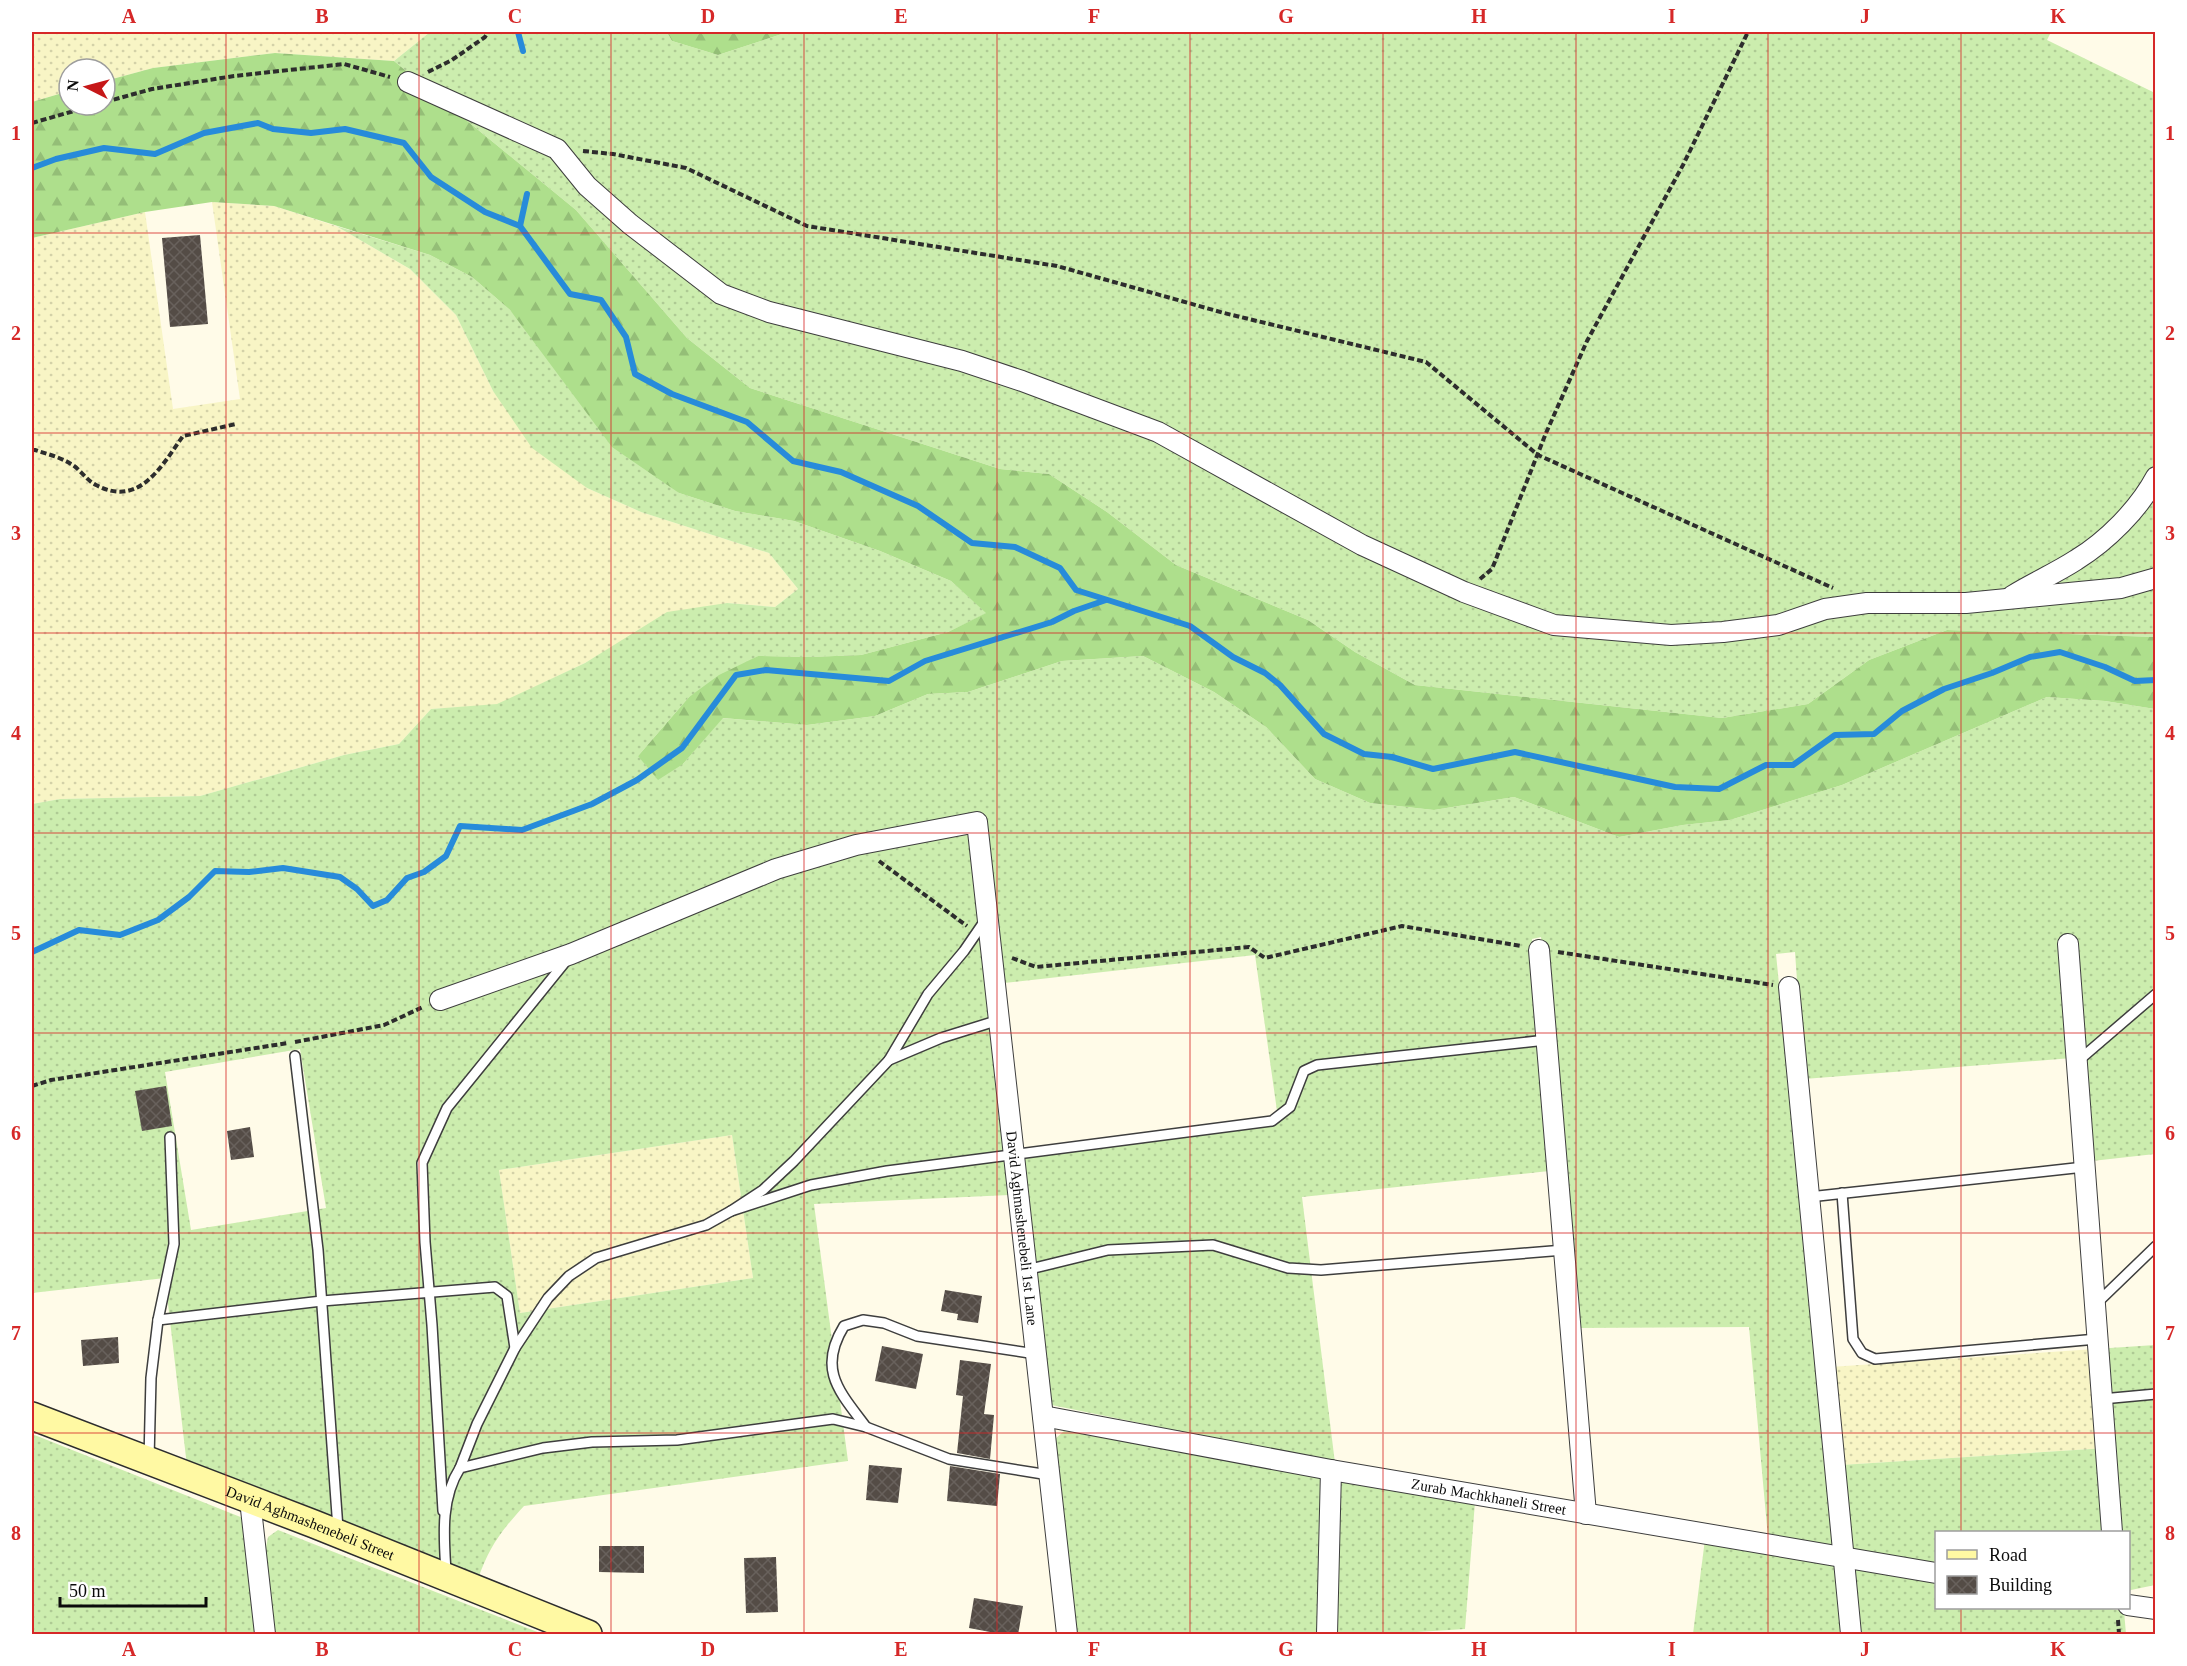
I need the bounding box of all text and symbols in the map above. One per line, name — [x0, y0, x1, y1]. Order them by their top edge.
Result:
text: A — [122, 5, 137, 27]
text: B — [315, 5, 329, 27]
text: C — [508, 5, 522, 27]
text: D — [701, 5, 715, 27]
text: E — [894, 5, 908, 27]
text: F — [1088, 5, 1100, 27]
text: G — [1278, 5, 1294, 27]
text: H — [1471, 5, 1487, 27]
text: I — [1668, 5, 1676, 27]
text: J — [1860, 5, 1870, 27]
text: K — [2050, 5, 2066, 27]
north arrow — [57, 57, 117, 117]
text: N — [64, 78, 82, 92]
text: 1 — [11, 122, 21, 144]
text: 1 — [2165, 122, 2175, 144]
text: 2 — [11, 322, 21, 344]
text: 2 — [2165, 322, 2175, 344]
text: 3 — [11, 522, 21, 544]
text: 3 — [2165, 522, 2175, 544]
text: 4 — [11, 722, 21, 744]
text: 4 — [2165, 722, 2175, 744]
text: 5 — [11, 922, 21, 944]
text: 5 — [2165, 922, 2175, 944]
text: 6 — [11, 1122, 21, 1144]
text: 6 — [2165, 1122, 2175, 1144]
street label: David Aghmashenebeli 1st Lane — [1003, 1130, 1041, 1326]
text: 7 — [11, 1322, 21, 1344]
text: 7 — [2165, 1322, 2175, 1344]
street label: Zurab Machkhaneli Street — [1410, 1476, 1568, 1518]
street label: David Aghmashenebeli Street — [224, 1483, 397, 1564]
text: 8 — [11, 1522, 21, 1544]
text: 8 — [2165, 1522, 2175, 1544]
legend — [1935, 1531, 2130, 1609]
text: Road — [1989, 1545, 2027, 1565]
scale bar — [60, 1570, 206, 1608]
text: Building — [1989, 1575, 2052, 1595]
text: 50 m — [69, 1581, 106, 1601]
text: A — [122, 1638, 137, 1660]
text: B — [315, 1638, 329, 1660]
text: C — [508, 1638, 522, 1660]
text: D — [701, 1638, 715, 1660]
text: E — [894, 1638, 908, 1660]
text: F — [1088, 1638, 1100, 1660]
text: G — [1278, 1638, 1294, 1660]
text: H — [1471, 1638, 1487, 1660]
text: I — [1668, 1638, 1676, 1660]
text: J — [1860, 1638, 1870, 1660]
text: K — [2050, 1638, 2066, 1660]

